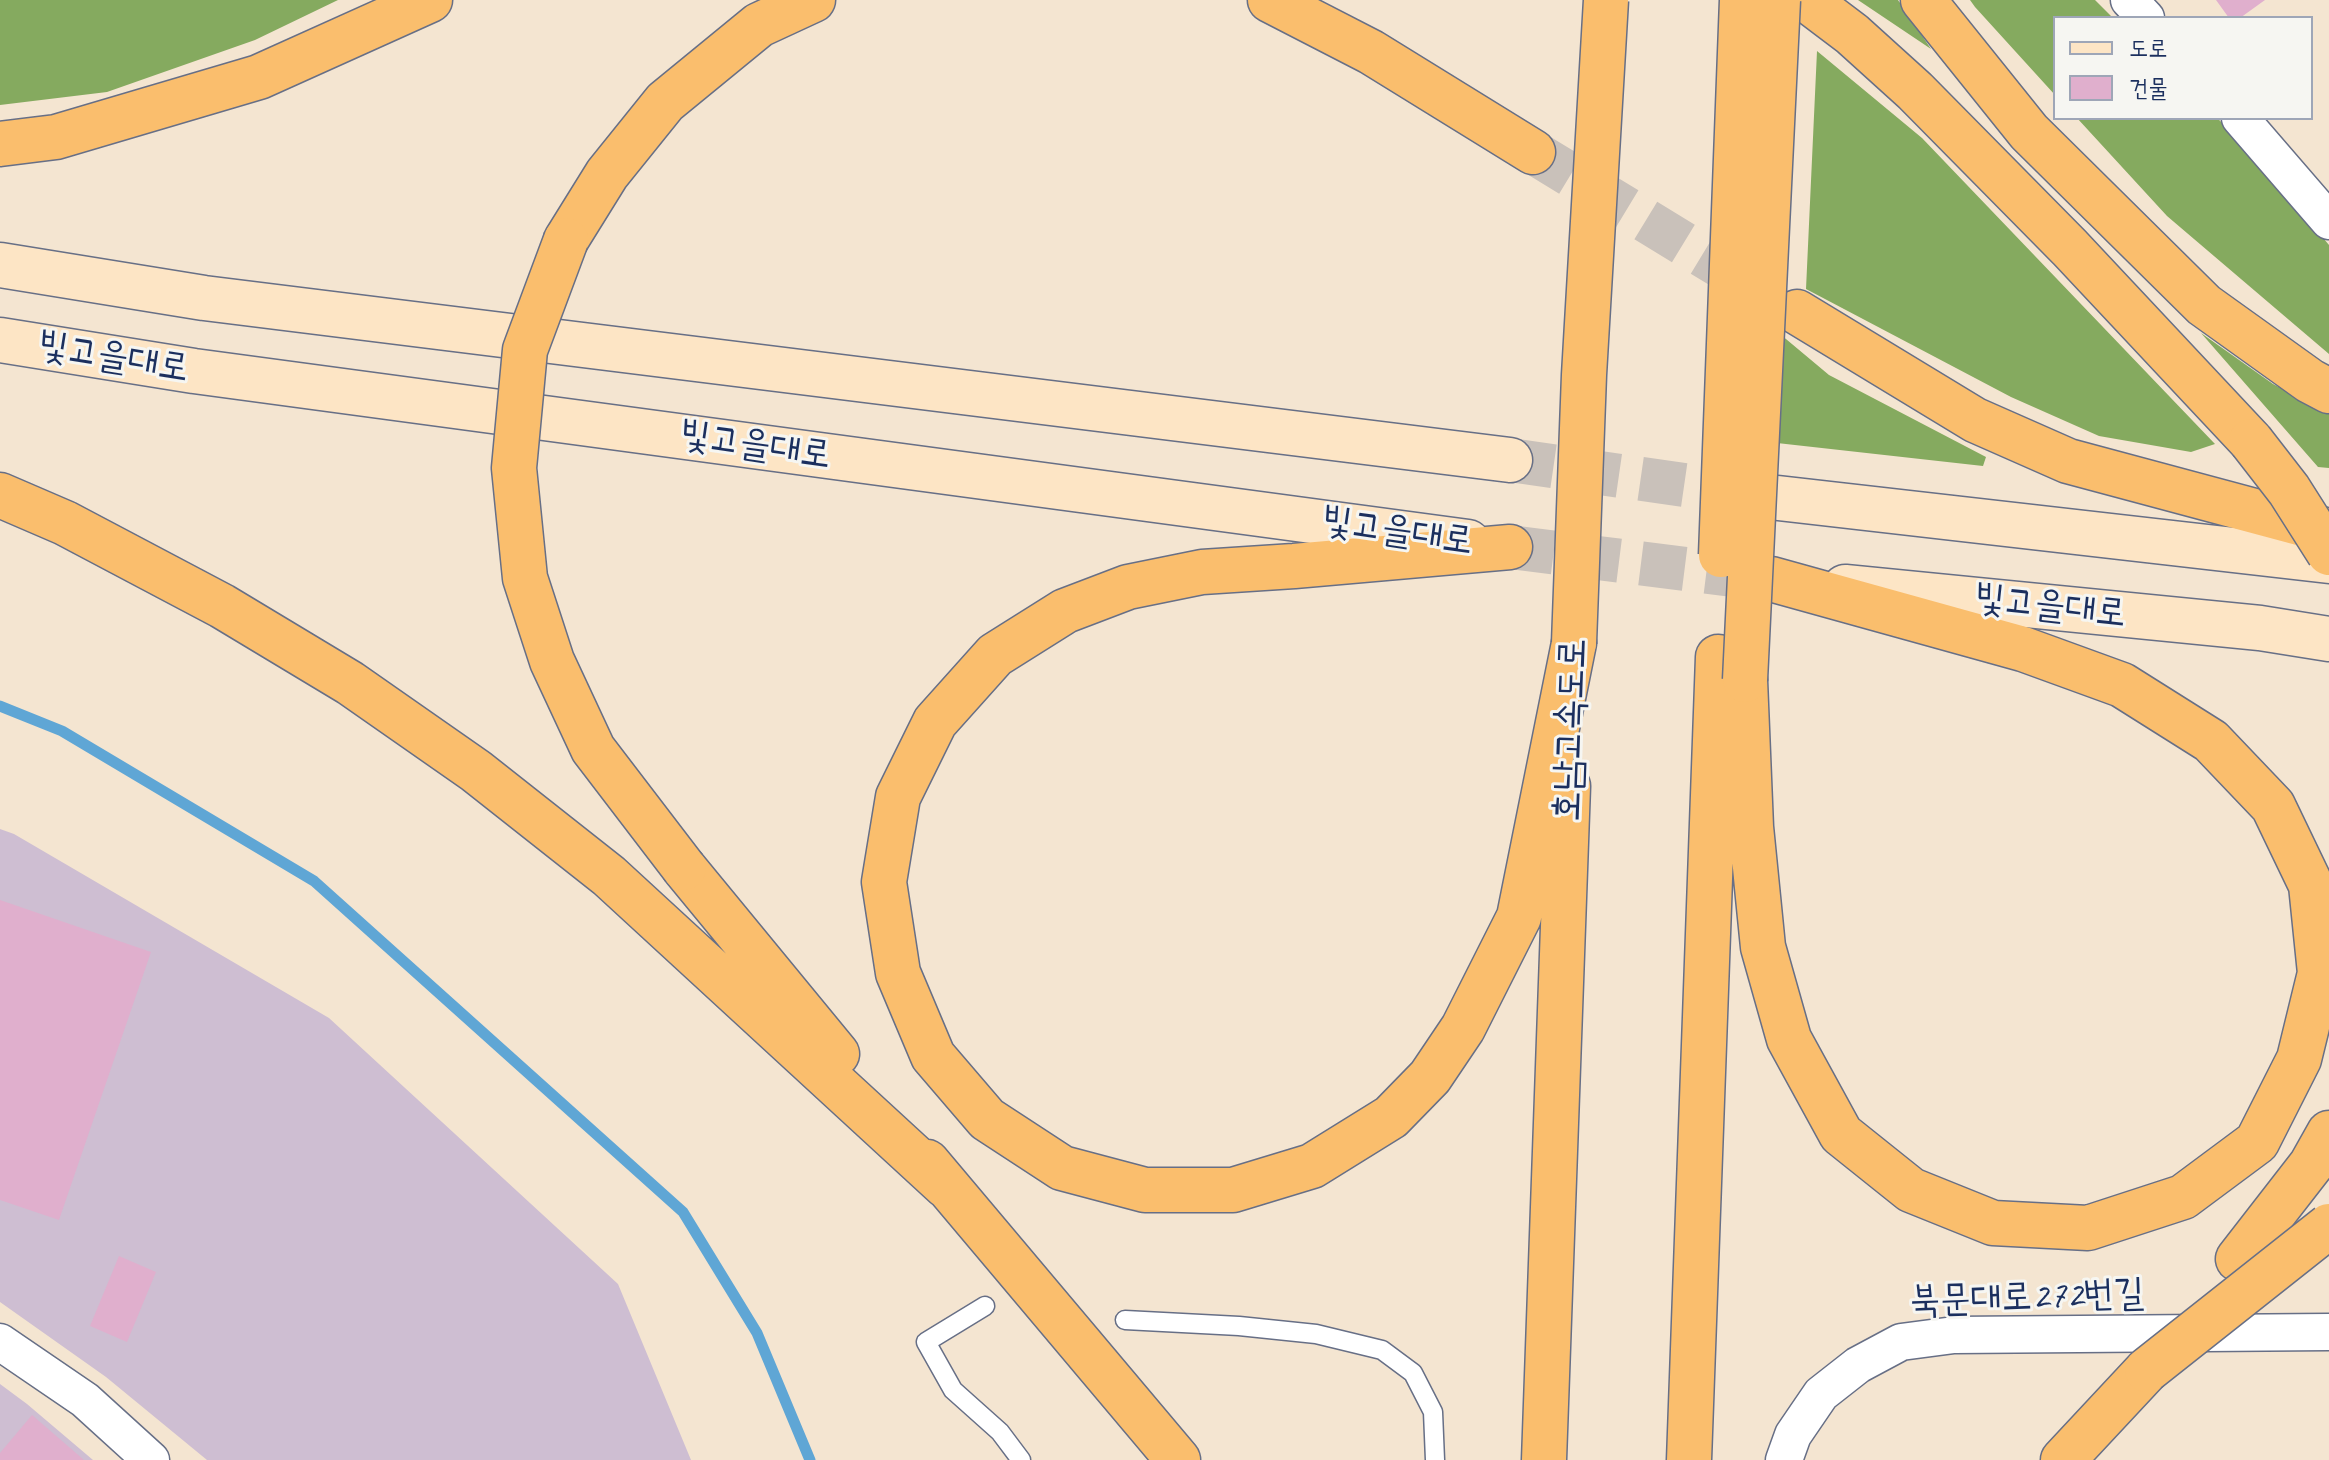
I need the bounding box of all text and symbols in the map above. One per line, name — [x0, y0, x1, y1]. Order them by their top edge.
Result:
legend — [2053, 16, 2313, 120]
text: 도로 — [2129, 33, 2168, 63]
text: 건물 — [2129, 73, 2168, 103]
street label: 빛고을대로 — [34, 324, 192, 392]
street label: 빛고을대로 — [676, 413, 834, 479]
street label: 빛고을대로 — [1318, 499, 1476, 565]
street label: 빛고을대로 — [1972, 576, 2128, 638]
street label: 호남고속도로 — [1545, 638, 1597, 822]
street label: 북문대로272번길 — [1909, 1271, 2145, 1325]

